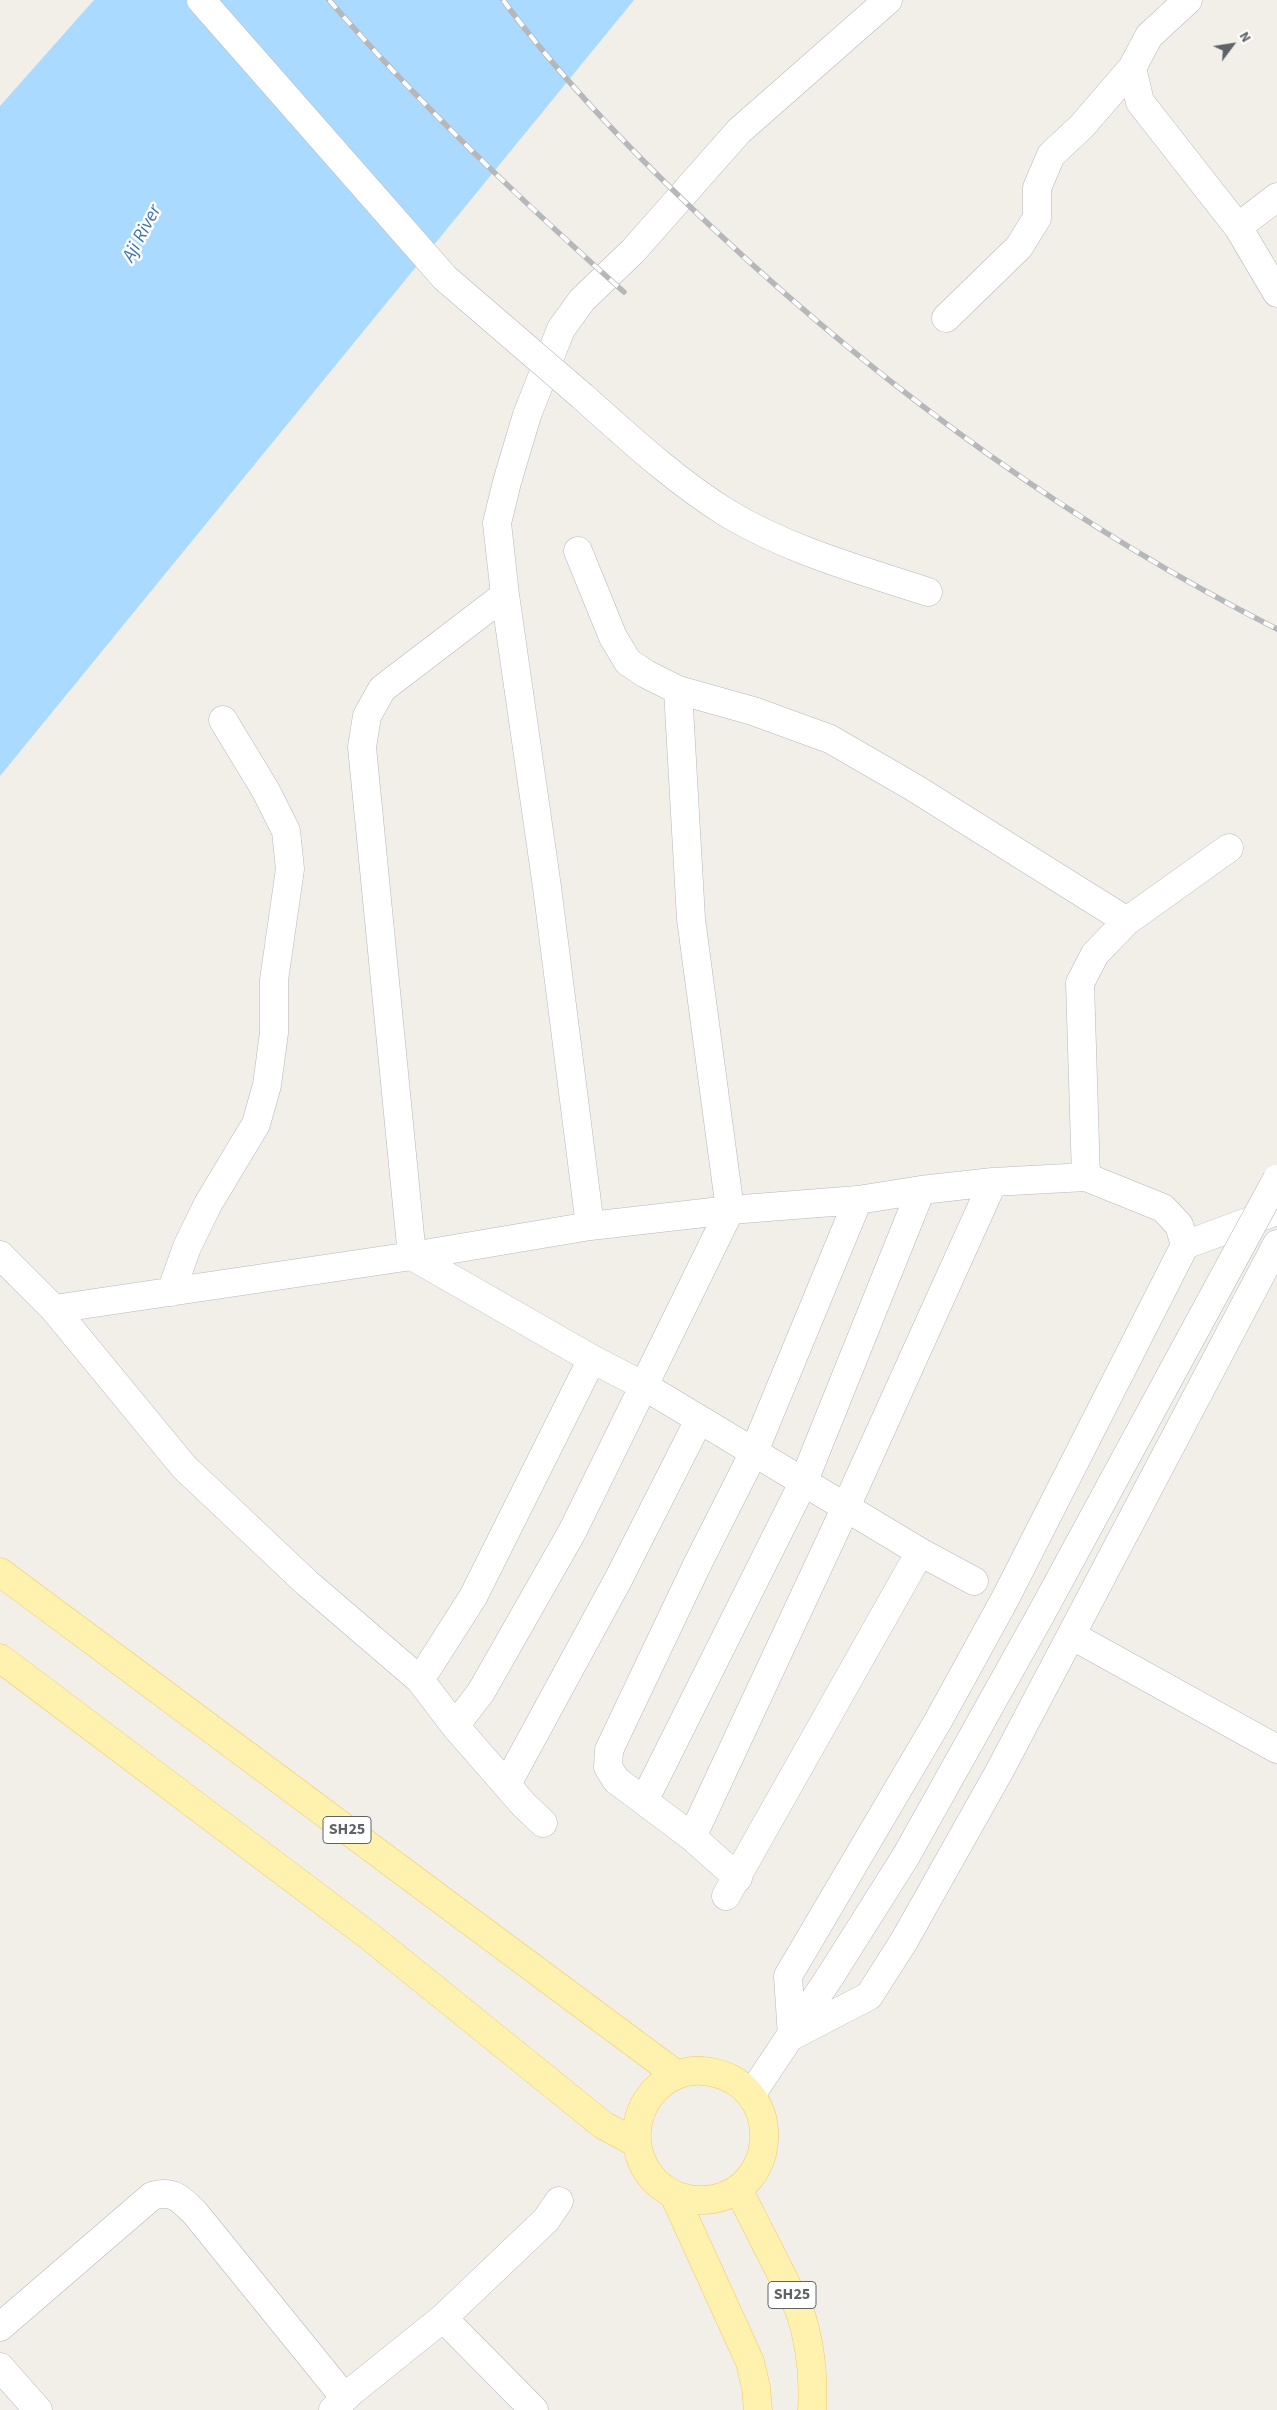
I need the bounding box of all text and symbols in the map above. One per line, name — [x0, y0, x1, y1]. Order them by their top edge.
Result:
north arrow — [1207, 20, 1257, 70]
text: N — [1234, 28, 1256, 46]
water label: Aji River — [119, 202, 167, 266]
road number: SH25 — [323, 1816, 371, 1844]
road number: SH25 — [768, 2282, 816, 2308]

